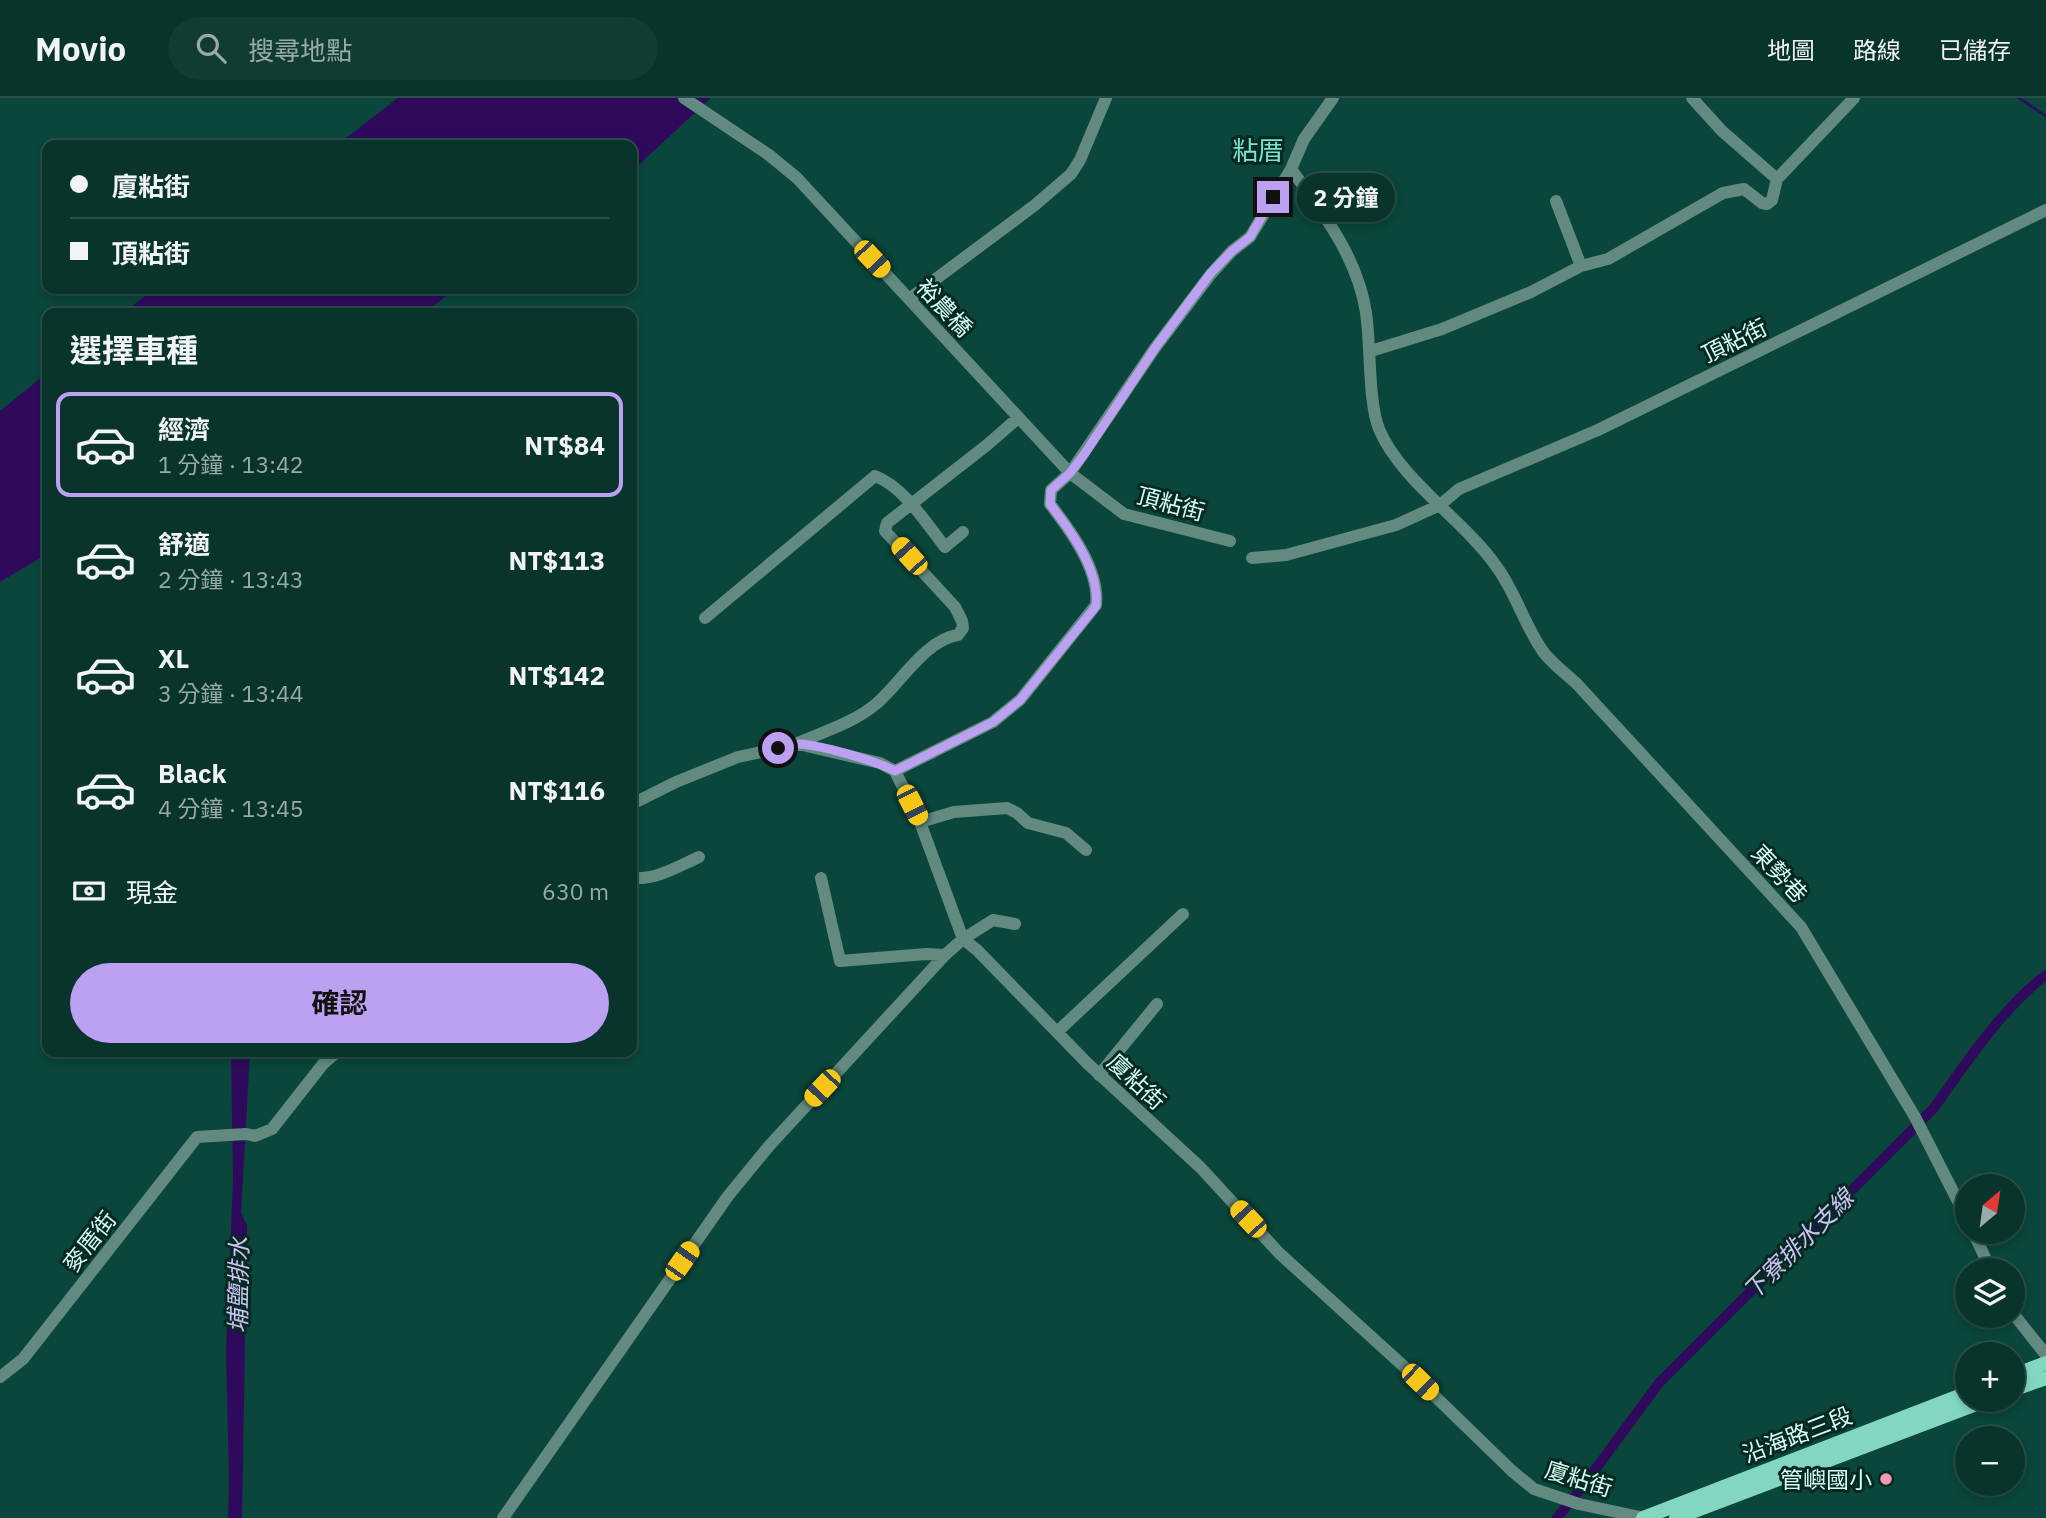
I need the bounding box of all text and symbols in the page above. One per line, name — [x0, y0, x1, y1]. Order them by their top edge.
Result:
search box — [168, 17, 658, 80]
text: Movio — [35, 27, 126, 70]
icon: search — [192, 29, 230, 67]
text: 搜尋地點 — [248, 33, 352, 67]
text: 地圖 — [1767, 34, 1815, 66]
text: 路線 — [1853, 34, 1901, 66]
text: 已儲存 — [1939, 34, 2011, 66]
district label: 粘厝 — [1232, 133, 1284, 167]
text: 廈粘街 — [112, 169, 190, 203]
callout: 2 分鐘 — [1298, 172, 1396, 222]
route end — [1257, 181, 1289, 213]
text: 2 分鐘 — [1313, 182, 1379, 212]
text: 頂粘街 — [112, 236, 190, 270]
car — [850, 236, 895, 282]
street label: 裕農橋 — [911, 272, 979, 342]
street label: 頂粘街 — [1696, 311, 1772, 369]
text: 選擇車種 — [70, 329, 198, 371]
text: 經濟 — [158, 412, 210, 446]
icon: car — [74, 413, 137, 476]
text: NT$84 — [524, 428, 605, 462]
text: 1 分鐘 · 13:42 — [158, 449, 304, 479]
street label: 頂粘街 — [1134, 480, 1208, 526]
text: 舒適 — [158, 527, 210, 561]
icon: car — [74, 528, 137, 591]
car — [888, 533, 931, 579]
text: NT$113 — [509, 543, 605, 577]
text: 2 分鐘 · 13:43 — [158, 564, 304, 594]
text: XL — [158, 641, 189, 675]
icon: car — [74, 643, 137, 706]
text: NT$142 — [509, 658, 605, 692]
text: 3 分鐘 · 13:44 — [158, 678, 304, 708]
route start — [762, 732, 794, 764]
text: Black — [158, 756, 226, 790]
icon: car — [74, 758, 137, 821]
text: NT$116 — [509, 773, 605, 807]
car — [894, 782, 931, 828]
text: 4 分鐘 · 13:45 — [158, 793, 304, 823]
street label: 東勢巷 — [1746, 838, 1814, 908]
icon: cash — [70, 872, 108, 910]
text: 現金 — [126, 875, 178, 909]
text: 630 m — [542, 876, 609, 906]
button: 確認 — [70, 963, 609, 1043]
street label: 廈粘街 — [1102, 1047, 1172, 1115]
car — [800, 1065, 845, 1111]
north arrow — [1955, 1174, 2025, 1244]
map controls — [1955, 1174, 2025, 1496]
water label: 下寮排水支線 — [1736, 1180, 1862, 1306]
car — [1226, 1196, 1271, 1242]
street label: 麥厝街 — [56, 1205, 122, 1277]
water label: 埔鹽排水 — [221, 1236, 255, 1333]
car — [662, 1238, 703, 1284]
button: layers — [1955, 1258, 2025, 1328]
button: + — [1955, 1342, 2025, 1412]
car — [1398, 1360, 1443, 1404]
street label: 沿海路三段 — [1738, 1399, 1856, 1469]
button: − — [1955, 1426, 2025, 1496]
street label: 廈粘街 — [1542, 1454, 1616, 1502]
place label: 管嶼國小 — [1780, 1464, 1872, 1494]
marker: 管嶼國小 — [1878, 1471, 1894, 1487]

